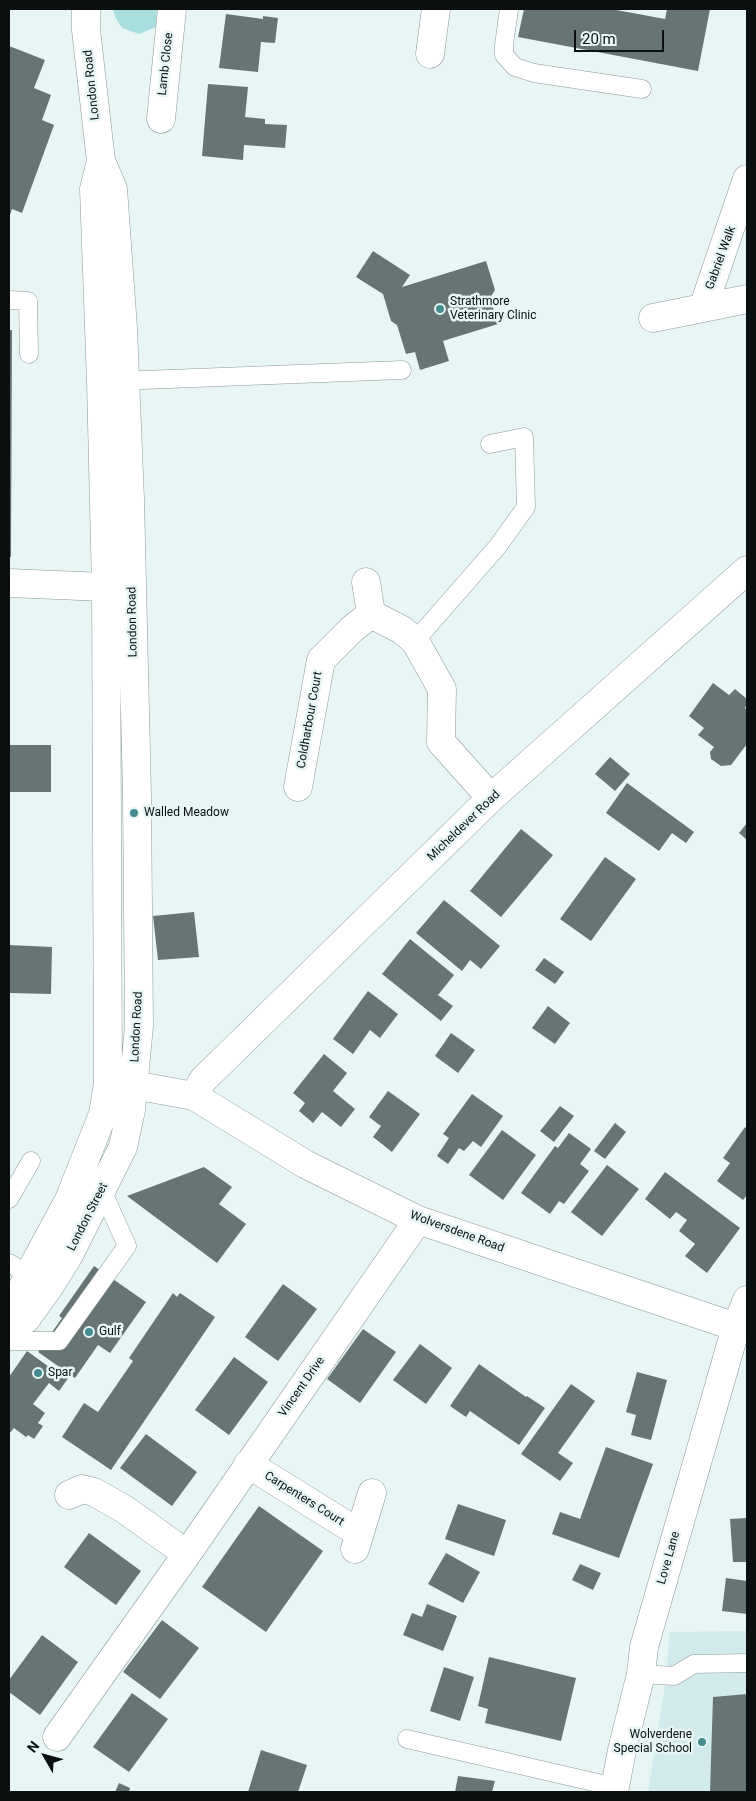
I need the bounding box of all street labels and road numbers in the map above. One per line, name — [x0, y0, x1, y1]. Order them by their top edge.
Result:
street label: Lamb Close — [156, 32, 176, 96]
street label: London Road — [81, 49, 103, 121]
street label: Gabriel Walk — [703, 224, 739, 292]
street label: London Road — [125, 587, 141, 657]
street label: Coldharbour Court — [294, 670, 326, 770]
street label: Micheldever Road — [425, 788, 503, 864]
street label: London Road — [128, 991, 146, 1063]
street label: London Street — [65, 1180, 111, 1254]
street label: Wolversdene Road — [408, 1208, 506, 1256]
street label: Vincent Drive — [276, 1354, 328, 1420]
street label: Carpenters Court — [262, 1469, 346, 1529]
street label: Love Lane — [655, 1530, 683, 1586]

